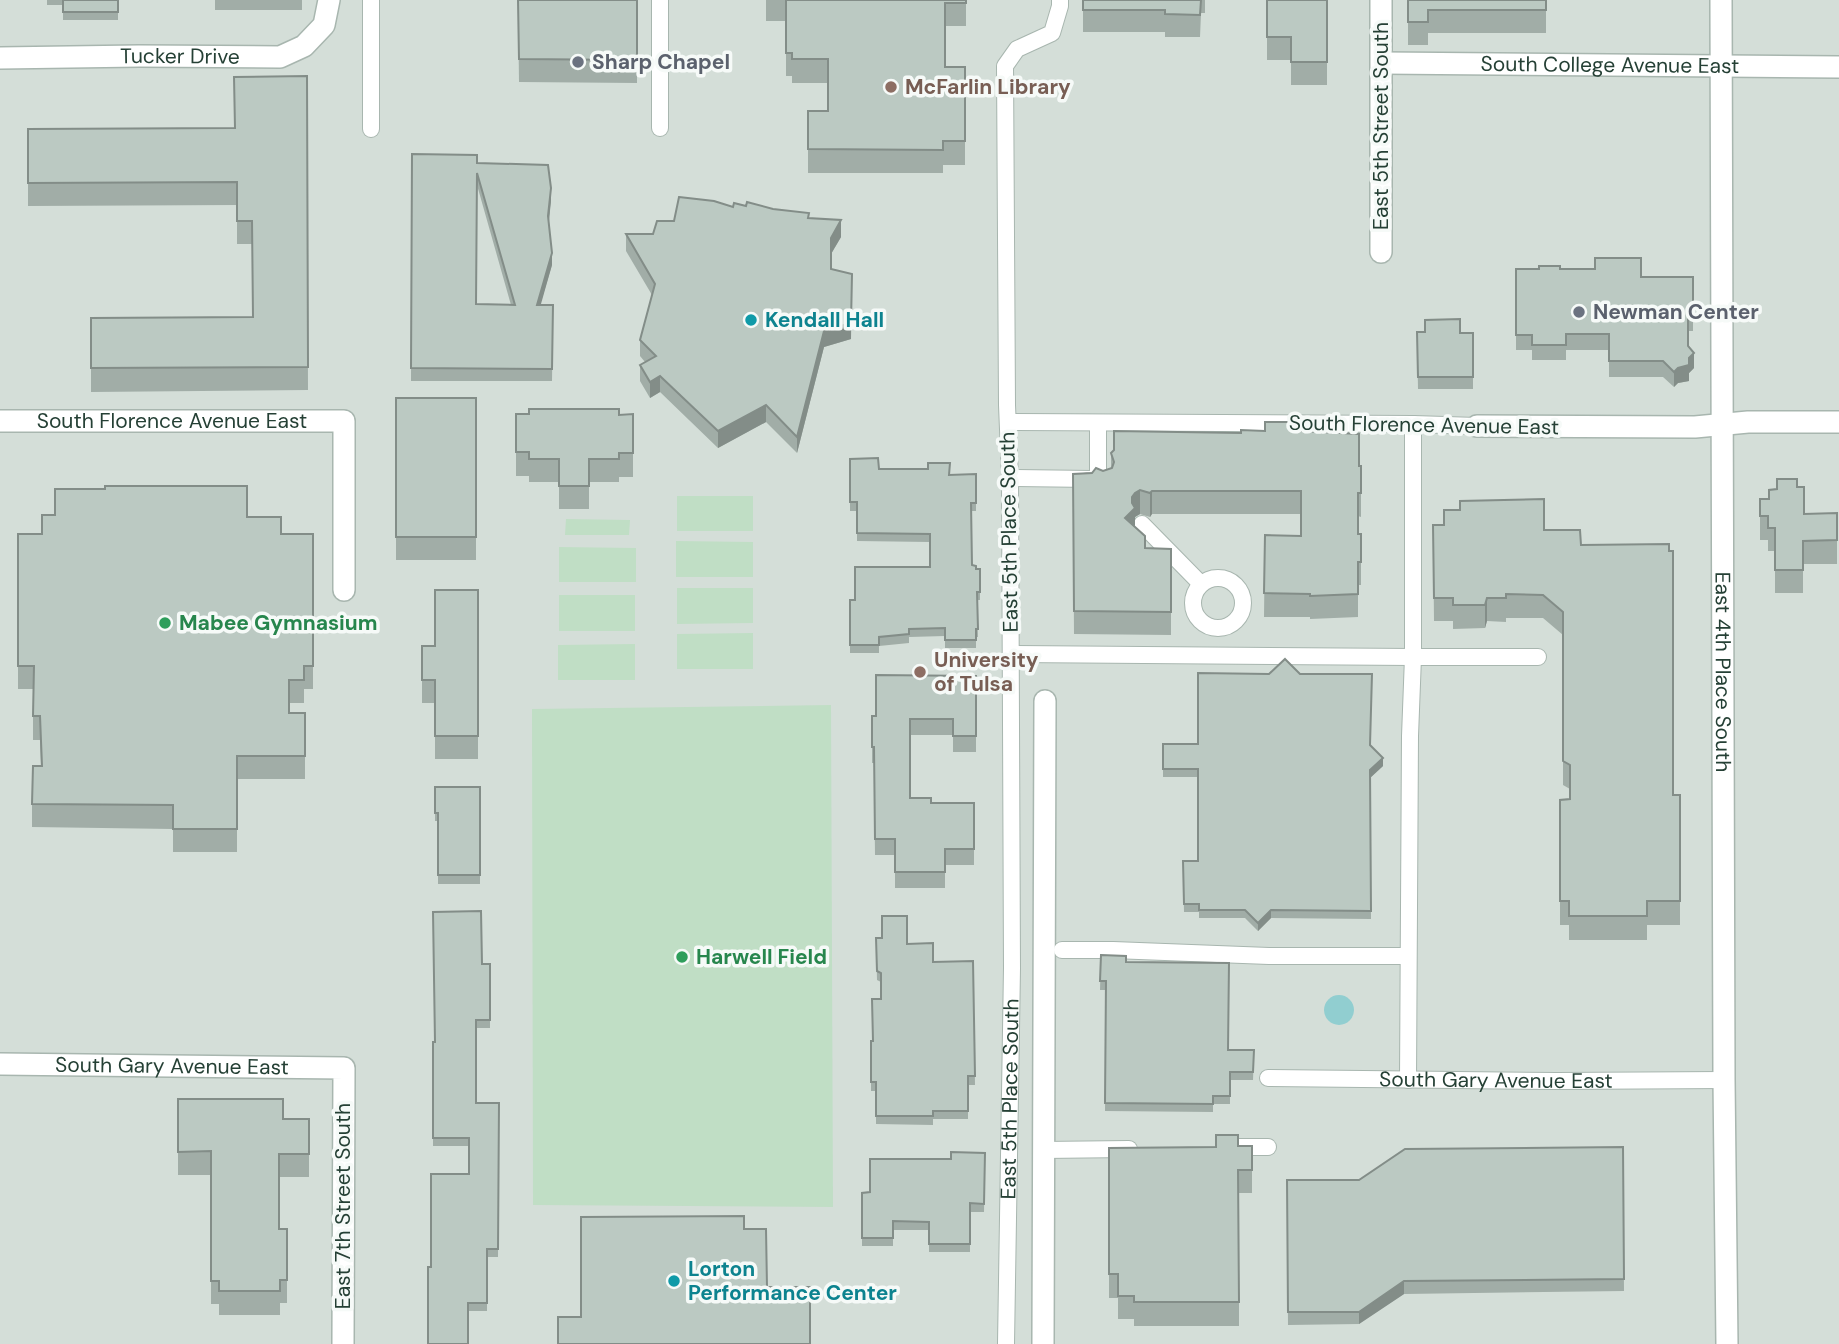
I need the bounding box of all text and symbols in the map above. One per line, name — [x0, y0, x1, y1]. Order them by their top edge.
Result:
street label: East 5th Street South — [1367, 22, 1395, 230]
street label: Tucker Drive — [120, 42, 240, 71]
place label: Sharp Chapel — [592, 48, 730, 76]
street label: South College Avenue East — [1480, 50, 1740, 80]
marker: Sharp Chapel — [570, 54, 586, 70]
place label: McFarlin Library — [905, 73, 1071, 101]
marker: McFarlin Library — [883, 79, 899, 95]
place label: Newman Center — [1593, 298, 1759, 326]
marker: Newman Center — [1571, 304, 1587, 320]
place label: Kendall Hall — [765, 306, 884, 334]
marker: Kendall Hall — [743, 312, 759, 328]
street label: South Florence Avenue East — [37, 407, 307, 435]
street label: South Florence Avenue East — [1289, 409, 1559, 441]
street label: East 5th Place South — [993, 431, 1025, 633]
street label: East 4th Place South — [1709, 572, 1737, 772]
place label: Mabee Gymnasium — [179, 609, 378, 637]
marker: Mabee Gymnasium — [157, 615, 173, 631]
place label: University of Tulsa — [934, 646, 1039, 698]
marker: University of Tulsa — [912, 664, 928, 680]
place label: Harwell Field — [696, 943, 827, 971]
marker: Harwell Field — [674, 949, 690, 965]
street label: East 5th Place South — [994, 998, 1026, 1200]
street label: South Gary Avenue East — [55, 1051, 289, 1081]
street label: South Gary Avenue East — [1379, 1065, 1613, 1095]
street label: East 7th Street South — [329, 1103, 357, 1309]
place label: Lorton Performance Center — [688, 1255, 897, 1307]
marker: Lorton Performance Center — [666, 1273, 682, 1289]

